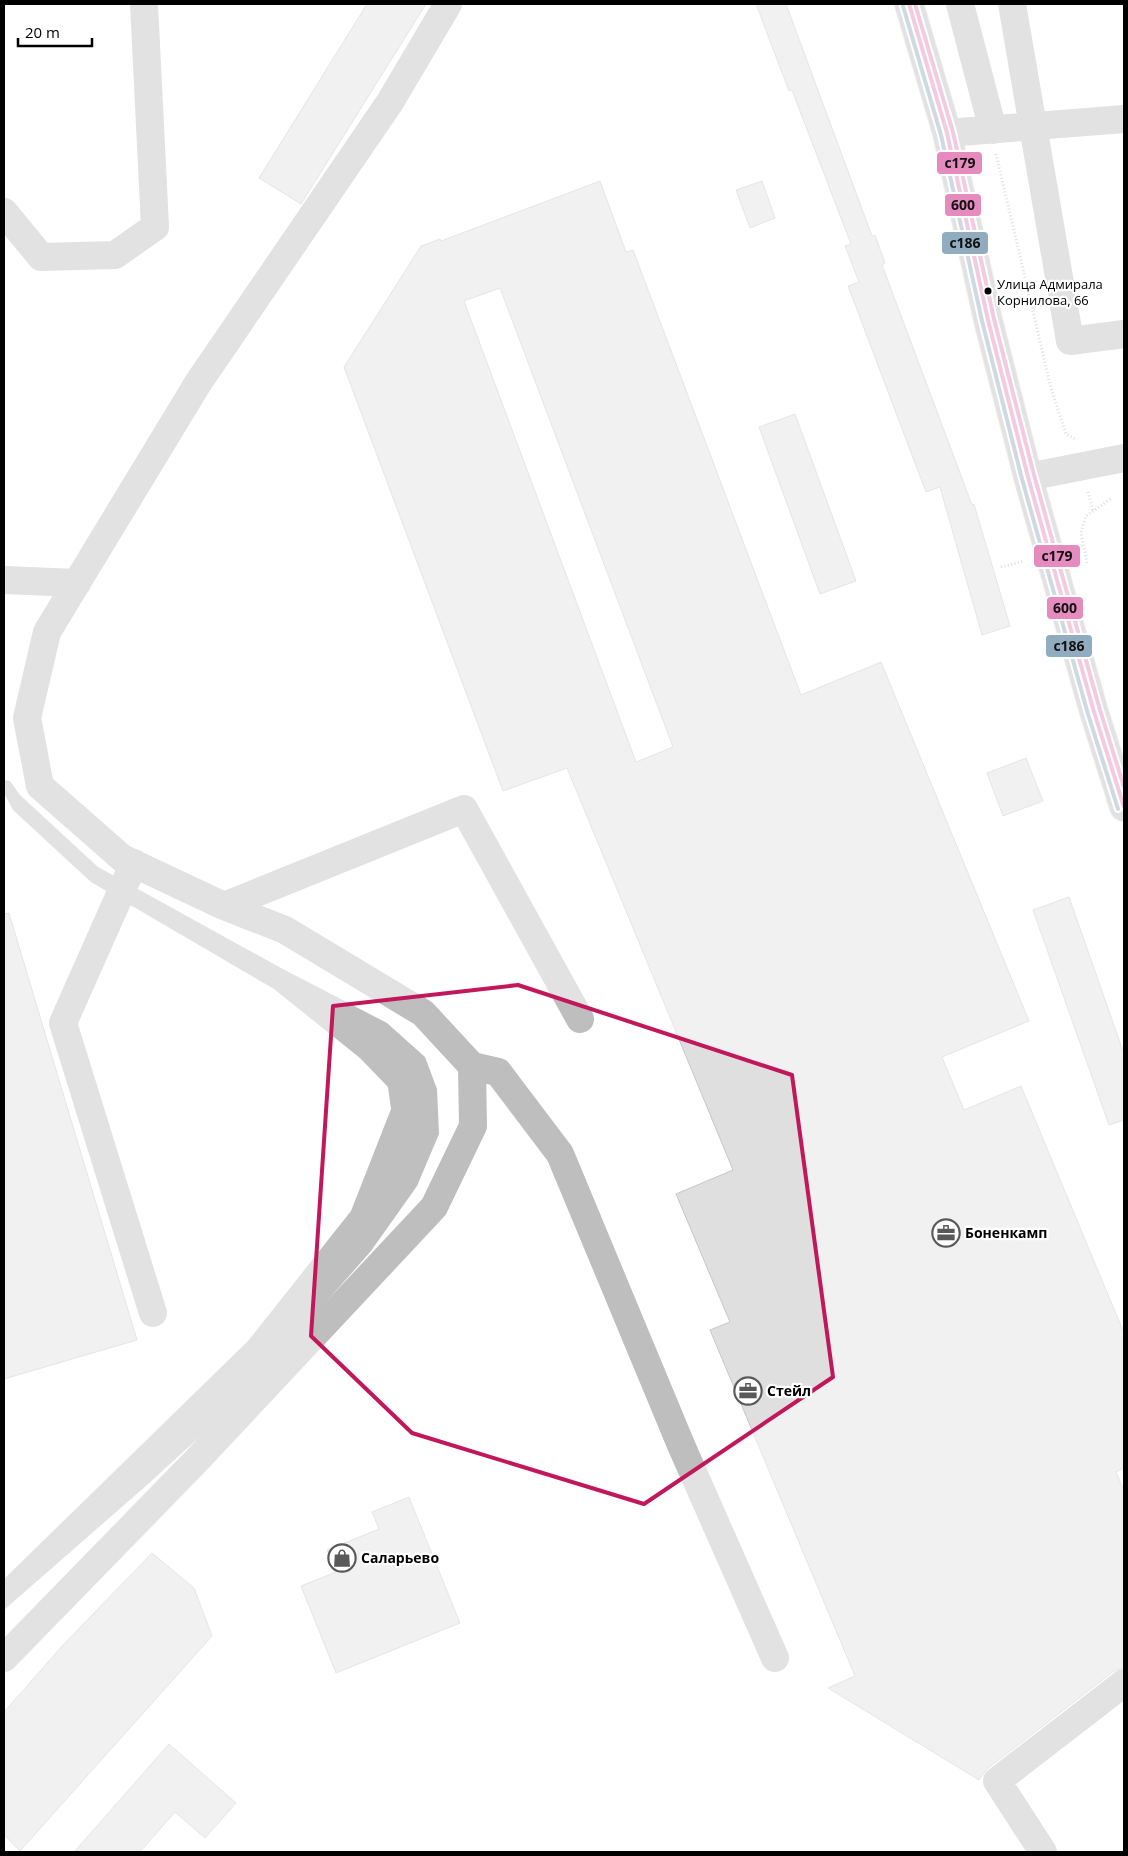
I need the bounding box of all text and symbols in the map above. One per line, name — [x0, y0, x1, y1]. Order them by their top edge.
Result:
scale bar — [18, 15, 91, 47]
text: 20 m — [25, 22, 60, 42]
line badge: с179 — [936, 151, 983, 175]
text: с179 — [944, 153, 976, 172]
line badge: 600 — [944, 193, 982, 217]
text: 600 — [951, 195, 975, 214]
line badge: с186 — [941, 231, 989, 255]
text: с186 — [949, 233, 981, 252]
place label: Улица Адмирала Корнилова, 66 — [997, 275, 1103, 309]
marker: Улица Адмирала Корнилова, 66 — [983, 286, 993, 296]
line badge: с179 — [1033, 544, 1081, 568]
text: с179 — [1041, 546, 1073, 565]
line badge: 600 — [1046, 596, 1084, 620]
text: 600 — [1053, 598, 1077, 617]
line badge: с186 — [1045, 634, 1093, 658]
text: с186 — [1053, 636, 1085, 655]
office icon: Боненкамп — [931, 1218, 961, 1248]
place label: Боненкамп — [965, 1223, 1047, 1242]
office icon: Стейл — [733, 1376, 763, 1406]
place label: Стейл — [767, 1381, 811, 1400]
shop icon: Саларьево — [327, 1543, 357, 1573]
place label: Саларьево — [361, 1548, 439, 1567]

